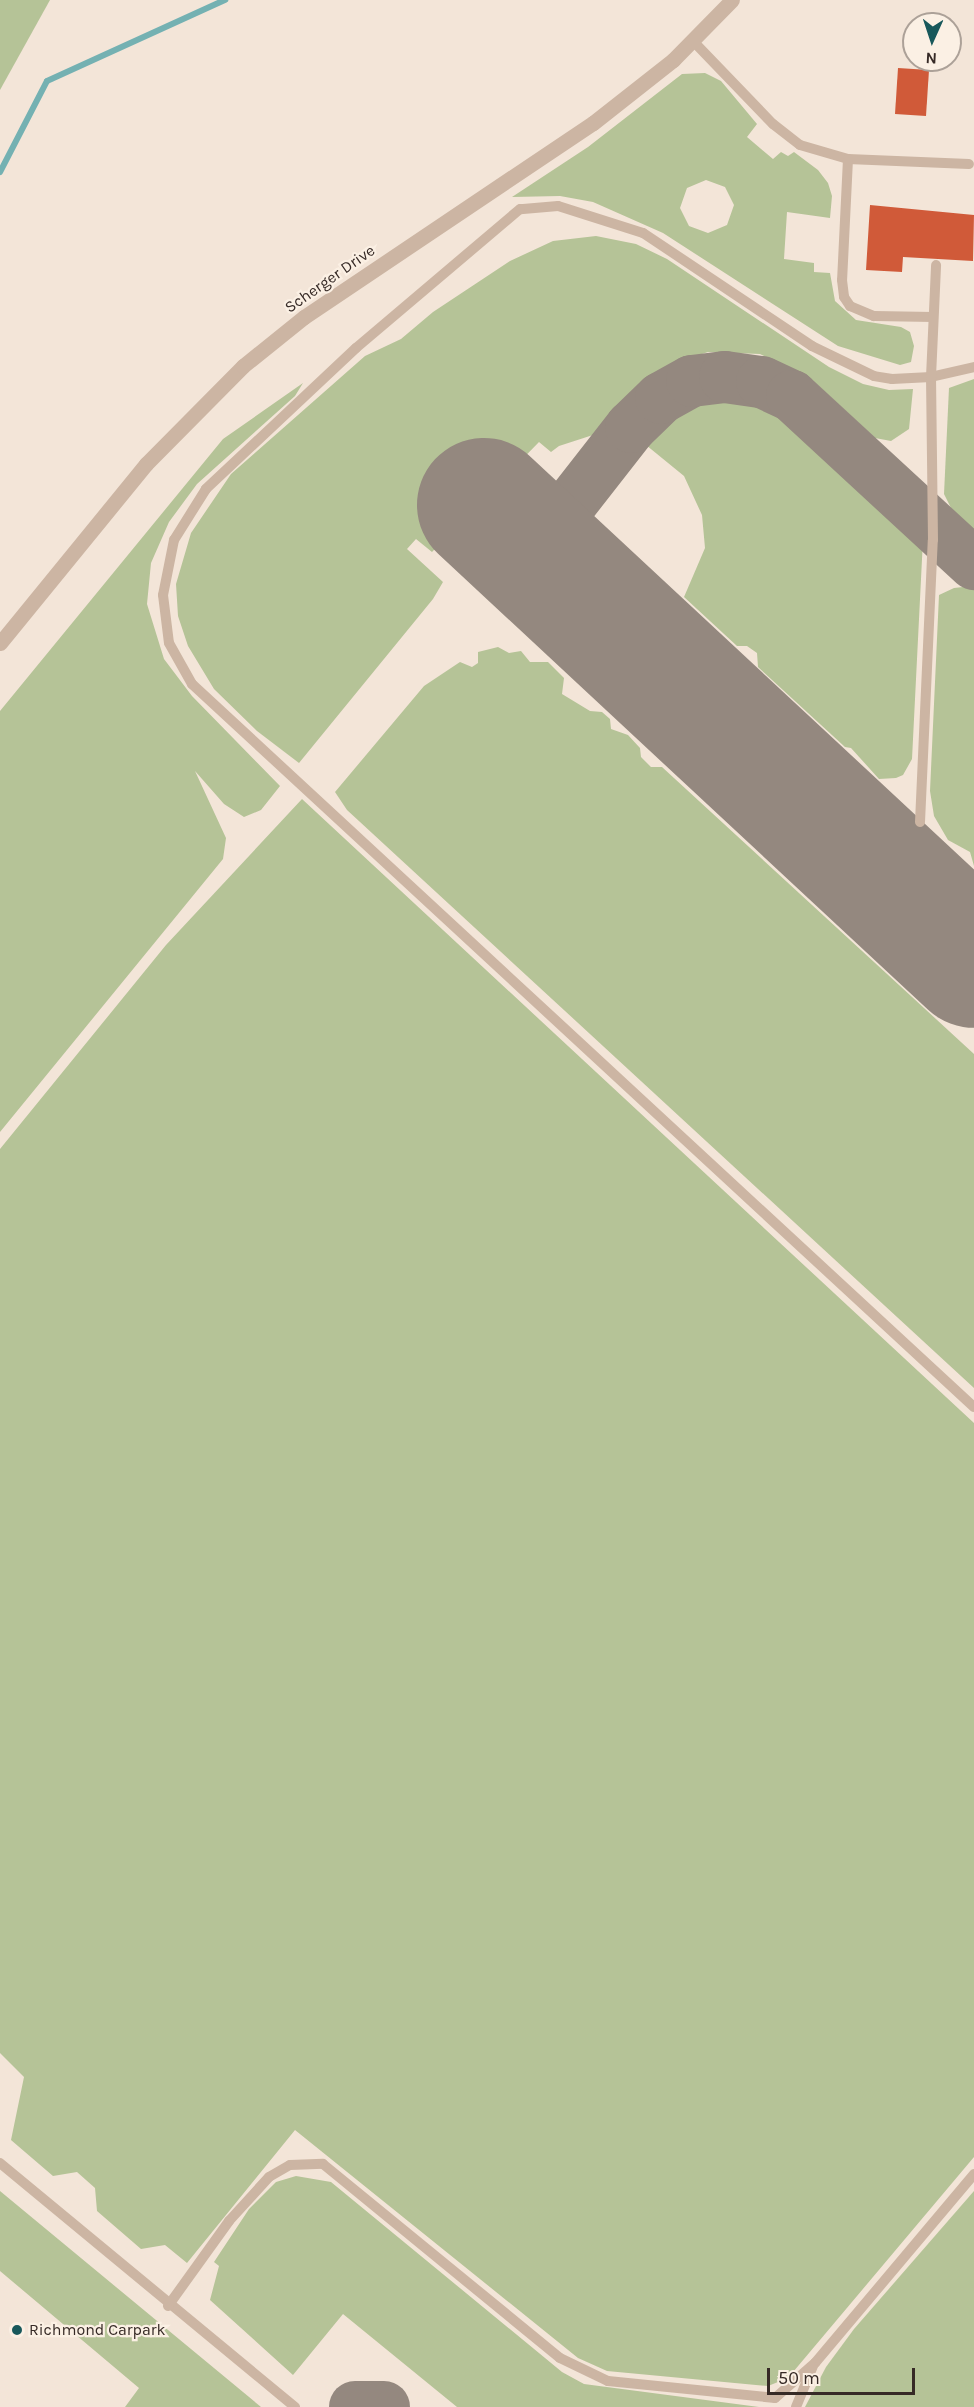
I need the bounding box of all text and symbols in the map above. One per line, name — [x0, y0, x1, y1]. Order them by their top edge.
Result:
north arrow — [902, 12, 962, 72]
text: N — [925, 49, 937, 68]
street label: Scherger Drive — [281, 241, 379, 317]
place label: Richmond Carpark — [29, 2320, 165, 2340]
marker: Richmond Carpark — [10, 2323, 24, 2337]
scale bar — [770, 2356, 918, 2394]
text: 50 m — [778, 2367, 820, 2389]

